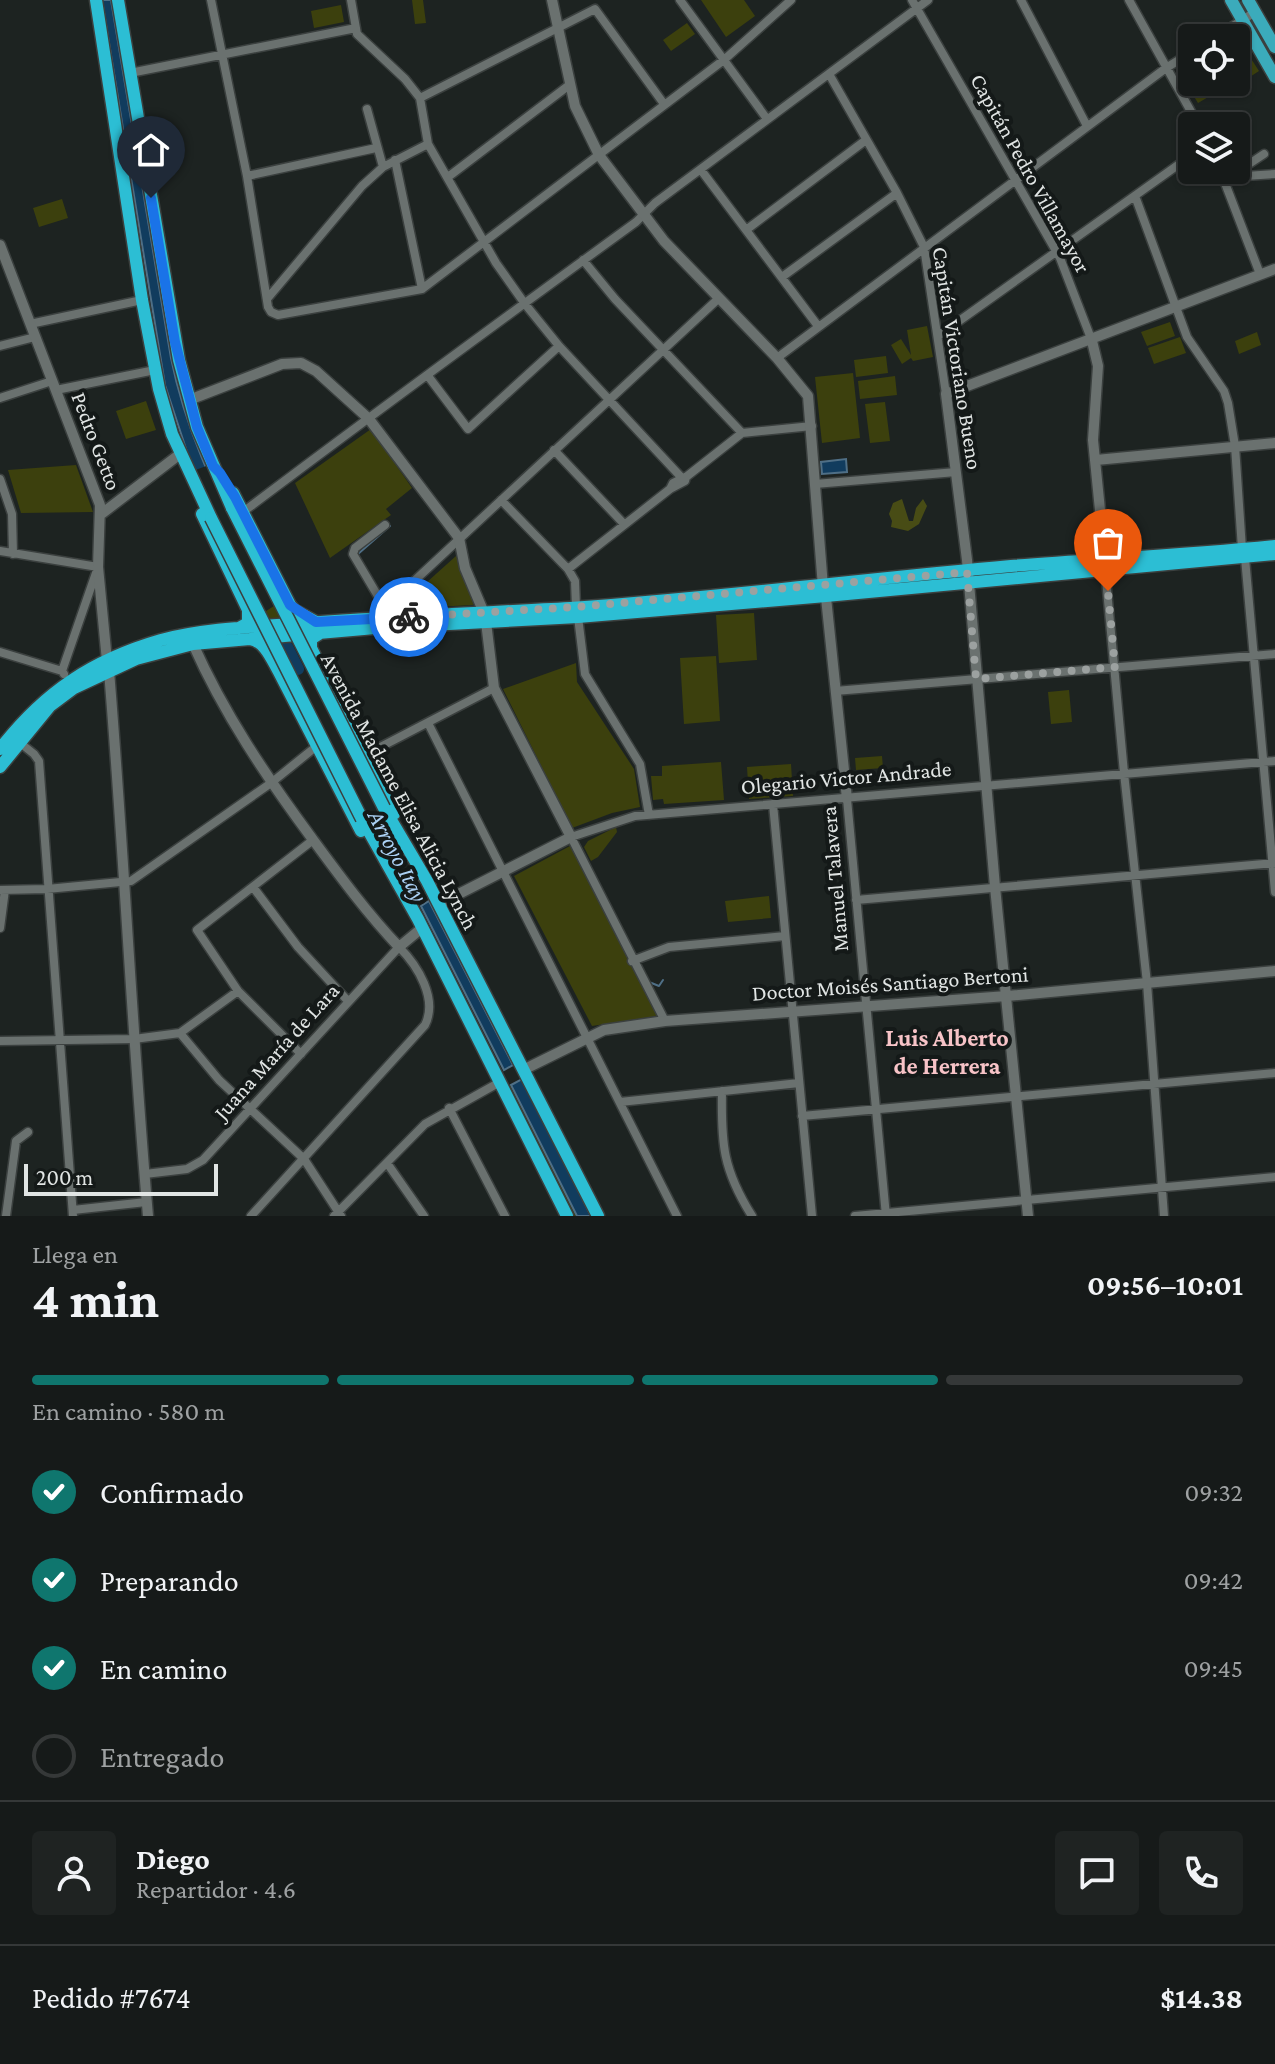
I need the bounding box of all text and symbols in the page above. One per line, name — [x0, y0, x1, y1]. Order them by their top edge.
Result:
map controls — [1178, 24, 1250, 184]
button: locate — [1178, 24, 1250, 96]
street label: Capitán Pedro Villamayor — [965, 69, 1096, 277]
button: layers — [1178, 112, 1250, 184]
pin — [117, 116, 185, 198]
icon: home — [129, 128, 173, 172]
street label: Capitán Victoriano Bueno — [928, 245, 988, 471]
street label: Pedro Getto — [66, 389, 127, 494]
pin — [1074, 509, 1142, 591]
icon: bag — [1086, 521, 1130, 565]
courier — [369, 577, 449, 657]
icon: bike — [387, 595, 431, 639]
street label: Avenida Madame Elisa Alicia Lynch — [316, 649, 483, 934]
street label: Olegario Victor Andrade — [740, 756, 952, 799]
water label: Arroyo Itay — [362, 804, 434, 906]
street label: Manuel Talavera — [816, 805, 853, 953]
street label: Doctor Moisés Santiago Bertoni — [751, 961, 1029, 1006]
street label: Juana María de Lara — [207, 978, 344, 1126]
district label: Luis Alberto de Herrera — [885, 1024, 1009, 1079]
scale bar — [24, 1160, 218, 1196]
text: 200 m — [36, 1165, 93, 1190]
text: Llega en — [32, 1240, 118, 1269]
text: 09:56–10:01 — [1087, 1268, 1243, 1301]
text: 4 min — [32, 1270, 159, 1328]
text: En camino · 580 m — [32, 1397, 225, 1426]
icon: check — [32, 1470, 76, 1514]
text: Confirmado — [100, 1476, 244, 1509]
text: 09:32 — [1185, 1478, 1243, 1507]
icon: check — [32, 1558, 76, 1602]
text: Preparando — [100, 1564, 239, 1597]
text: 09:42 — [1184, 1566, 1243, 1595]
icon: check — [32, 1646, 76, 1690]
text: En camino — [100, 1652, 227, 1685]
text: 09:45 — [1184, 1654, 1243, 1683]
text: Entregado — [100, 1740, 224, 1773]
button: person — [32, 1831, 116, 1915]
button: chat — [1055, 1831, 1139, 1915]
button: phone — [1159, 1831, 1243, 1915]
text: Diego — [136, 1842, 210, 1875]
text: Repartidor · 4.6 — [136, 1875, 296, 1904]
text: Pedido #7674 — [32, 1981, 191, 2014]
text: $14.38 — [1160, 1981, 1243, 2014]

